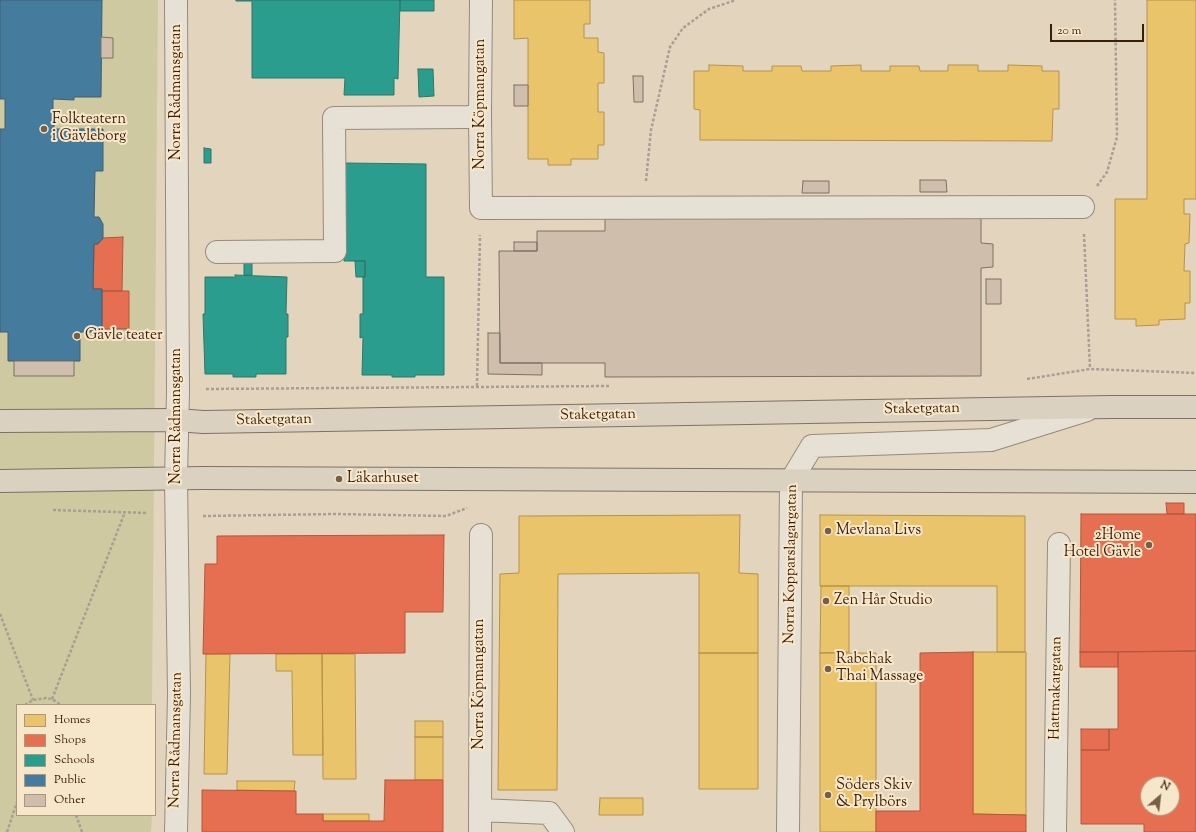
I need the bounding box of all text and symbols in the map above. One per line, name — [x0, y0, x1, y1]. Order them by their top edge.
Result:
scale bar — [1052, 16, 1146, 42]
text: 20 m — [1057, 22, 1081, 40]
street label: Norra Rådmansgatan — [168, 24, 186, 160]
street label: Norra Köpmangatan — [472, 39, 490, 169]
place label: Folkteatern i Gävleborg — [52, 111, 126, 146]
marker: Folkteatern i Gävleborg — [39, 124, 49, 134]
place label: Gävle teater — [85, 327, 163, 345]
marker: Gävle teater — [72, 331, 82, 341]
street label: Norra Rådmansgatan — [168, 348, 186, 484]
street label: Staketgatan — [884, 400, 960, 420]
street label: Staketgatan — [560, 406, 636, 426]
street label: Staketgatan — [236, 411, 312, 431]
place label: Läkarhuset — [347, 470, 419, 488]
marker: Läkarhuset — [334, 474, 344, 484]
street label: Norra Kopparslagargatan — [782, 484, 802, 644]
place label: Mevlana Livs — [836, 522, 921, 540]
marker: Mevlana Livs — [823, 526, 833, 536]
place label: 2Home Hotel Gävle — [1064, 527, 1141, 562]
marker: 2Home Hotel Gävle — [1144, 540, 1154, 550]
place label: Zen Hår Studio — [834, 592, 932, 610]
marker: Zen Hår Studio — [821, 596, 831, 606]
street label: Norra Köpmangatan — [471, 619, 489, 749]
street label: Hattmakargatan — [1047, 636, 1067, 740]
place label: Rabchak Thai Massage — [836, 651, 923, 686]
marker: Rabchak Thai Massage — [823, 664, 833, 674]
street label: Norra Rådmansgatan — [167, 672, 187, 808]
legend — [16, 704, 156, 816]
text: Homes — [54, 711, 90, 729]
text: Shops — [54, 731, 86, 749]
text: Schools — [54, 751, 95, 769]
text: Public — [54, 771, 86, 789]
north arrow — [1140, 776, 1180, 816]
place label: Söders Skiv & Prylbörs — [836, 777, 912, 812]
text: N — [1158, 777, 1173, 795]
marker: Söders Skiv & Prylbörs — [823, 790, 833, 800]
text: Other — [54, 791, 85, 809]

